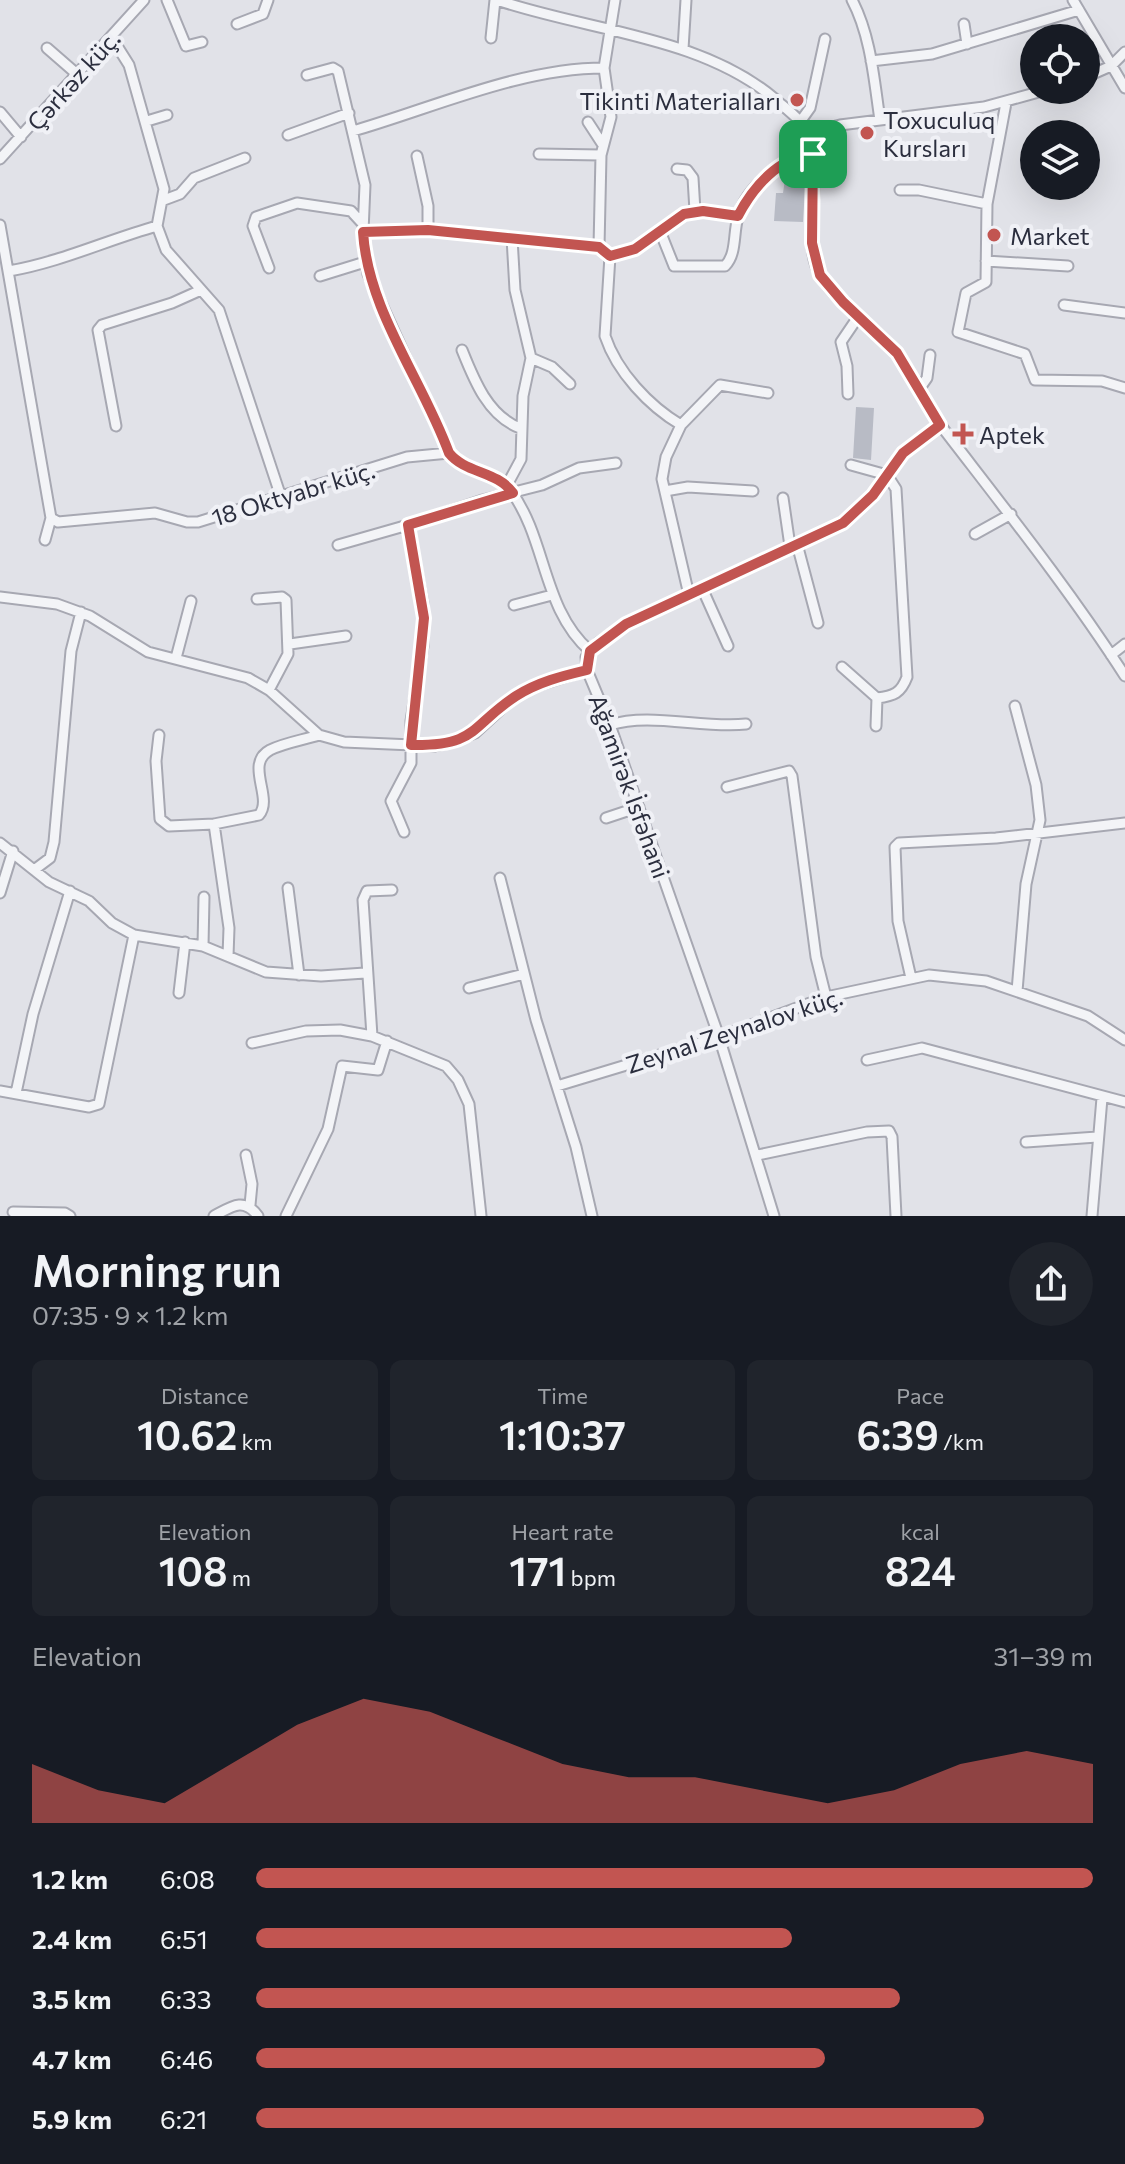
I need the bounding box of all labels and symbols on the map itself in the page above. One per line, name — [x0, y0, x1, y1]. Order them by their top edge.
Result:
street label: Çərkəz küç. — [20, 24, 126, 136]
place label: Tikinti Materialları — [579, 86, 781, 115]
marker: Tikinti Materialları — [788, 91, 806, 109]
place label: Toxuculuq Kursları — [883, 105, 995, 162]
pin — [779, 120, 847, 188]
marker: Toxuculuq Kursları — [858, 124, 876, 142]
place label: Market — [1010, 221, 1090, 250]
marker: Market — [985, 226, 1003, 244]
place label: Aptek — [979, 420, 1045, 449]
marker: Aptek — [954, 425, 972, 443]
street label: 18 Oktyabr küç. — [208, 454, 378, 532]
street label: Ağamirək İsfəhani — [583, 690, 677, 882]
street label: Zeynal Zeynalov küç. — [622, 981, 846, 1079]

